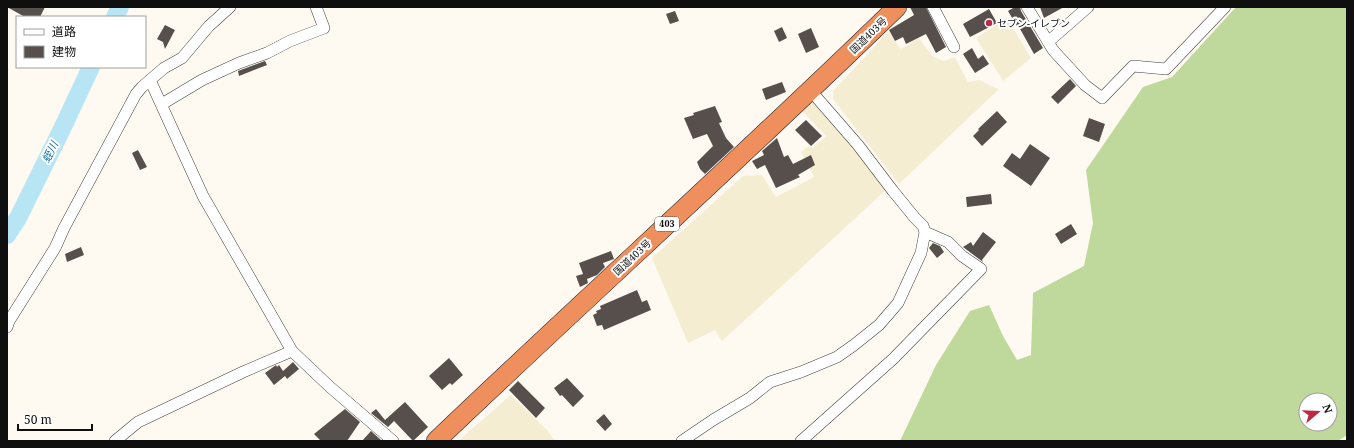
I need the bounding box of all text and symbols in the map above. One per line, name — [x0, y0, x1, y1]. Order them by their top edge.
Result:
street label: 国道403号 — [846, 14, 890, 56]
legend — [16, 16, 146, 68]
place label: セブン-イレブン — [997, 16, 1070, 30]
marker: セブン-イレブン — [984, 18, 994, 28]
text: 道路 — [52, 23, 76, 40]
text: 建物 — [52, 43, 76, 60]
water label: 蛭川 — [38, 138, 62, 165]
road number: 403 — [655, 217, 679, 231]
street label: 国道403号 — [610, 236, 654, 278]
north arrow — [1298, 392, 1338, 432]
text: N — [1319, 402, 1337, 415]
scale bar — [18, 406, 92, 432]
text: 50 m — [24, 411, 52, 428]

